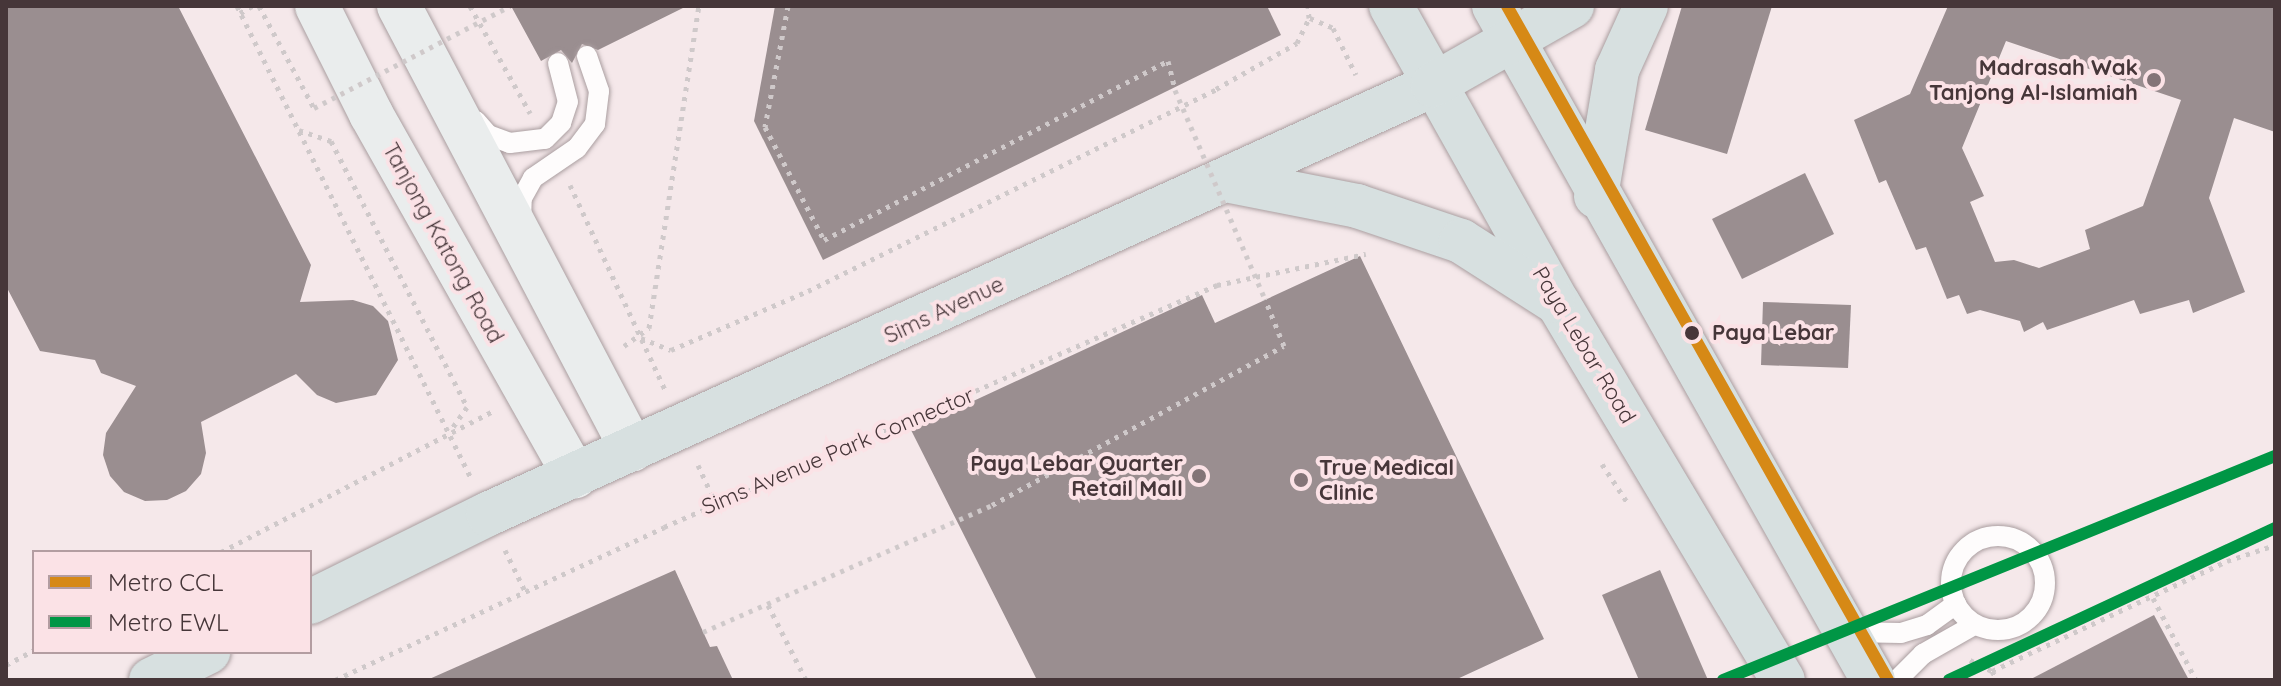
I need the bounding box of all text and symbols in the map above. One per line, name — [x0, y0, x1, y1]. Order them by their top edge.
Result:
place label: Madrasah Wak Tanjong Al-Islamiah — [1929, 54, 2138, 106]
marker: Madrasah Wak Tanjong Al-Islamiah — [2145, 71, 2163, 89]
street label: Tanjong Katong Road — [377, 138, 509, 348]
street label: Paya Lebar Road — [1527, 262, 1641, 428]
street label: Sims Avenue — [880, 271, 1008, 349]
marker: Paya Lebar — [1679, 320, 1705, 346]
place label: Paya Lebar — [1712, 320, 1834, 346]
street label: Sims Avenue Park Connector — [698, 382, 978, 520]
place label: Paya Lebar Quarter Retail Mall — [970, 450, 1183, 502]
place label: True Medical Clinic — [1319, 454, 1454, 506]
marker: Paya Lebar Quarter Retail Mall — [1190, 467, 1208, 485]
marker: True Medical Clinic — [1290, 469, 1312, 491]
legend — [32, 550, 312, 654]
text: Metro CCL — [108, 567, 223, 597]
text: Metro EWL — [108, 607, 229, 637]

